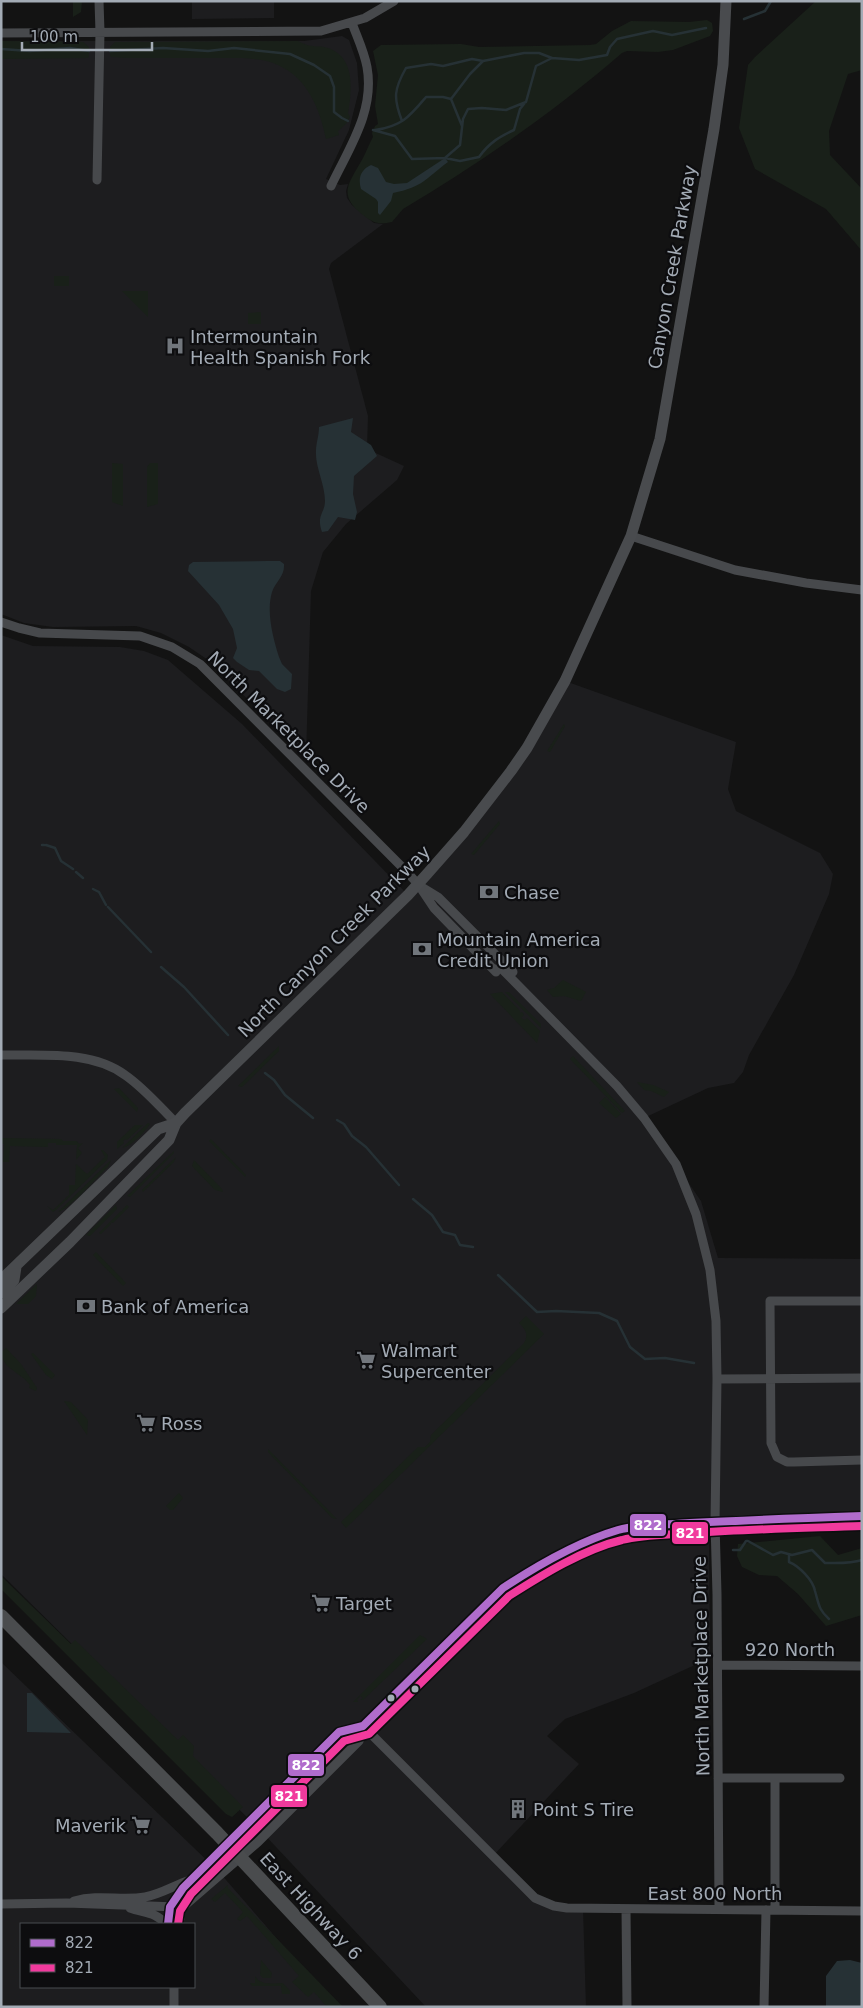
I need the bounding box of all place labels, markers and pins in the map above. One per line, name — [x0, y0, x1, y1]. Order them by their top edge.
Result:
place label: Intermountain Health Spanish Fork — [190, 326, 371, 368]
hospital icon: Intermountain Health Spanish Fork — [164, 335, 186, 357]
bank icon: Chase — [478, 881, 500, 903]
place label: Chase — [504, 882, 559, 903]
place label: Mountain America Credit Union — [437, 929, 601, 971]
bank icon: Mountain America Credit Union — [411, 938, 433, 960]
bank icon: Bank of America — [75, 1295, 97, 1317]
place label: Bank of America — [101, 1296, 249, 1317]
place label: Walmart Supercenter — [381, 1340, 492, 1382]
supermarket icon: Walmart Supercenter — [355, 1349, 377, 1371]
supermarket icon: Ross — [135, 1412, 157, 1434]
place label: Ross — [161, 1413, 202, 1434]
supermarket icon: Target — [310, 1592, 332, 1614]
place label: Target — [335, 1593, 392, 1614]
unlabelled marker — [410, 1684, 420, 1694]
unlabelled marker — [386, 1693, 396, 1703]
building icon: Point S Tire — [507, 1798, 529, 1820]
place label: Point S Tire — [533, 1799, 634, 1820]
supermarket icon: Maverik — [130, 1814, 152, 1836]
place label: Maverik — [55, 1815, 127, 1836]

